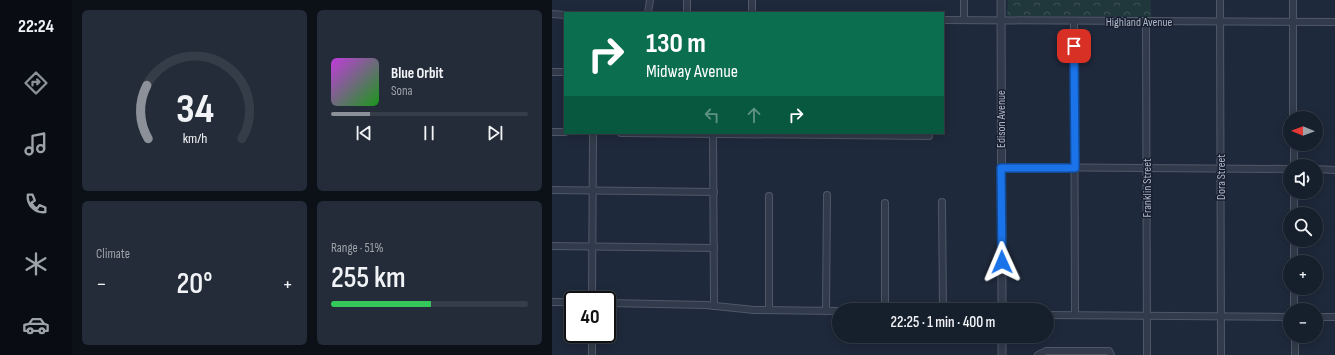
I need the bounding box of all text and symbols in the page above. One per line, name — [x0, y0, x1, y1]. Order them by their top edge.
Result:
street label: Highland Avenue — [1106, 15, 1172, 30]
text: 22:24 — [18, 16, 54, 37]
text: 130 m — [646, 27, 706, 60]
icon: right — [580, 28, 632, 80]
pin — [1057, 29, 1091, 63]
icon: arrive — [1063, 35, 1085, 57]
text: Midway Avenue — [646, 61, 738, 82]
text: Blue Orbit — [391, 64, 443, 83]
icon: directions — [22, 69, 50, 97]
text: Sona — [391, 83, 413, 99]
text: 34 — [175, 84, 214, 133]
street label: Edison Avenue — [994, 90, 1009, 148]
icon: left — [701, 104, 723, 126]
icon: ahead — [743, 104, 765, 126]
icon: right — [785, 104, 807, 126]
north arrow — [1283, 111, 1323, 151]
map controls — [1283, 111, 1323, 343]
icon: previous — [353, 122, 375, 144]
icon: pause — [418, 122, 440, 144]
icon: next — [484, 122, 506, 144]
text: km/h — [182, 129, 207, 146]
icon: music — [22, 130, 50, 158]
street label: Dora Street — [1214, 154, 1229, 200]
street label: Franklin Street — [1140, 158, 1155, 218]
button: sound — [1283, 159, 1323, 199]
icon: phone — [22, 190, 50, 218]
button: search — [1283, 207, 1323, 247]
text: Range · 51% — [331, 240, 384, 256]
position arrow — [981, 241, 1023, 283]
text: Climate — [96, 246, 130, 262]
icon: climate — [22, 250, 50, 278]
button: + — [1283, 255, 1323, 295]
text: 255 km — [331, 260, 406, 296]
text: 20° — [177, 266, 212, 302]
text: − — [96, 271, 107, 298]
text: + — [282, 271, 293, 298]
speed limit sign: 40 — [564, 291, 616, 343]
button: − — [1283, 303, 1323, 343]
icon: car — [22, 311, 50, 339]
text: 22:25 · 1 min · 400 m — [891, 313, 995, 332]

